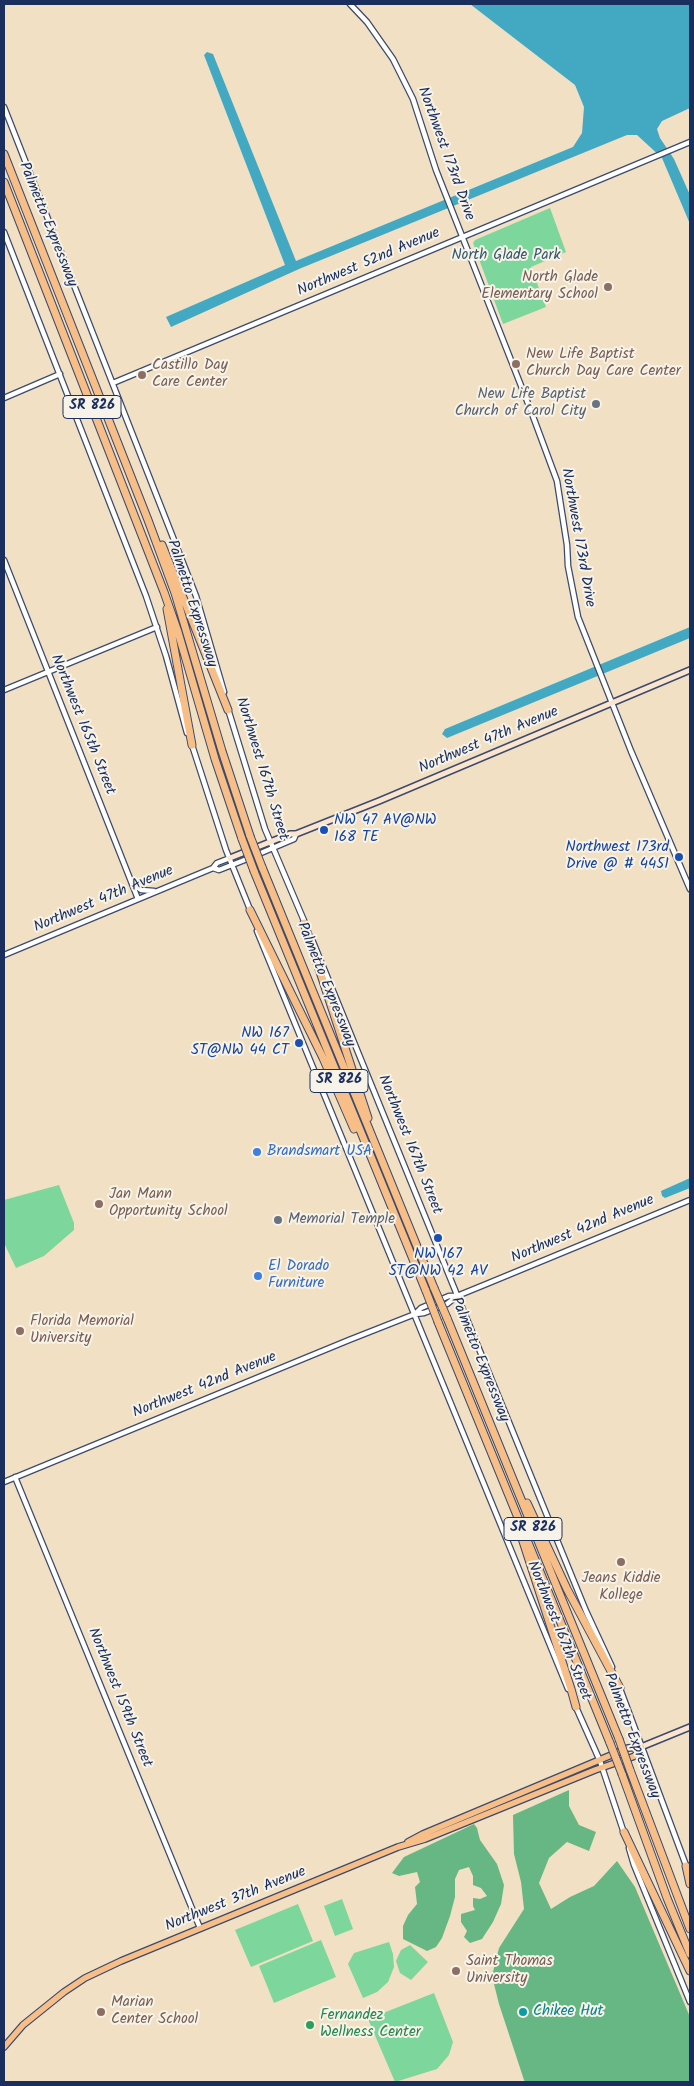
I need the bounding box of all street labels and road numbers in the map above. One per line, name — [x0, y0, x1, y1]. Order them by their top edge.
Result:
street label: Northwest 173rd Drive — [412, 85, 478, 223]
street label: Palmetto Expressway — [14, 160, 80, 290]
street label: Northwest 52nd Avenue — [295, 225, 443, 301]
road number: SR 826 — [63, 396, 121, 418]
street label: Northwest 173rd Drive — [556, 467, 598, 609]
street label: Palmetto Expressway — [162, 538, 220, 670]
street label: Northwest 165th Street — [46, 652, 118, 798]
street label: Northwest 167th Street — [231, 695, 291, 843]
street label: Northwest 47th Avenue — [416, 703, 562, 779]
street label: Northwest 47th Avenue — [31, 862, 177, 938]
street label: Palmetto Expressway — [292, 920, 358, 1050]
road number: SR 826 — [310, 1070, 368, 1092]
street label: Northwest 167th Street — [373, 1073, 445, 1217]
street label: Northwest 42nd Avenue — [509, 1192, 657, 1268]
street label: Palmetto Expressway — [446, 1295, 512, 1425]
street label: Northwest 42nd Avenue — [130, 1349, 280, 1423]
road number: SR 826 — [504, 1518, 562, 1540]
street label: Northwest 167th Street — [522, 1559, 594, 1703]
street label: Northwest 159th Street — [83, 1626, 155, 1770]
street label: Palmetto Expressway — [599, 1671, 663, 1801]
street label: Northwest 37th Avenue — [163, 1864, 309, 1936]

